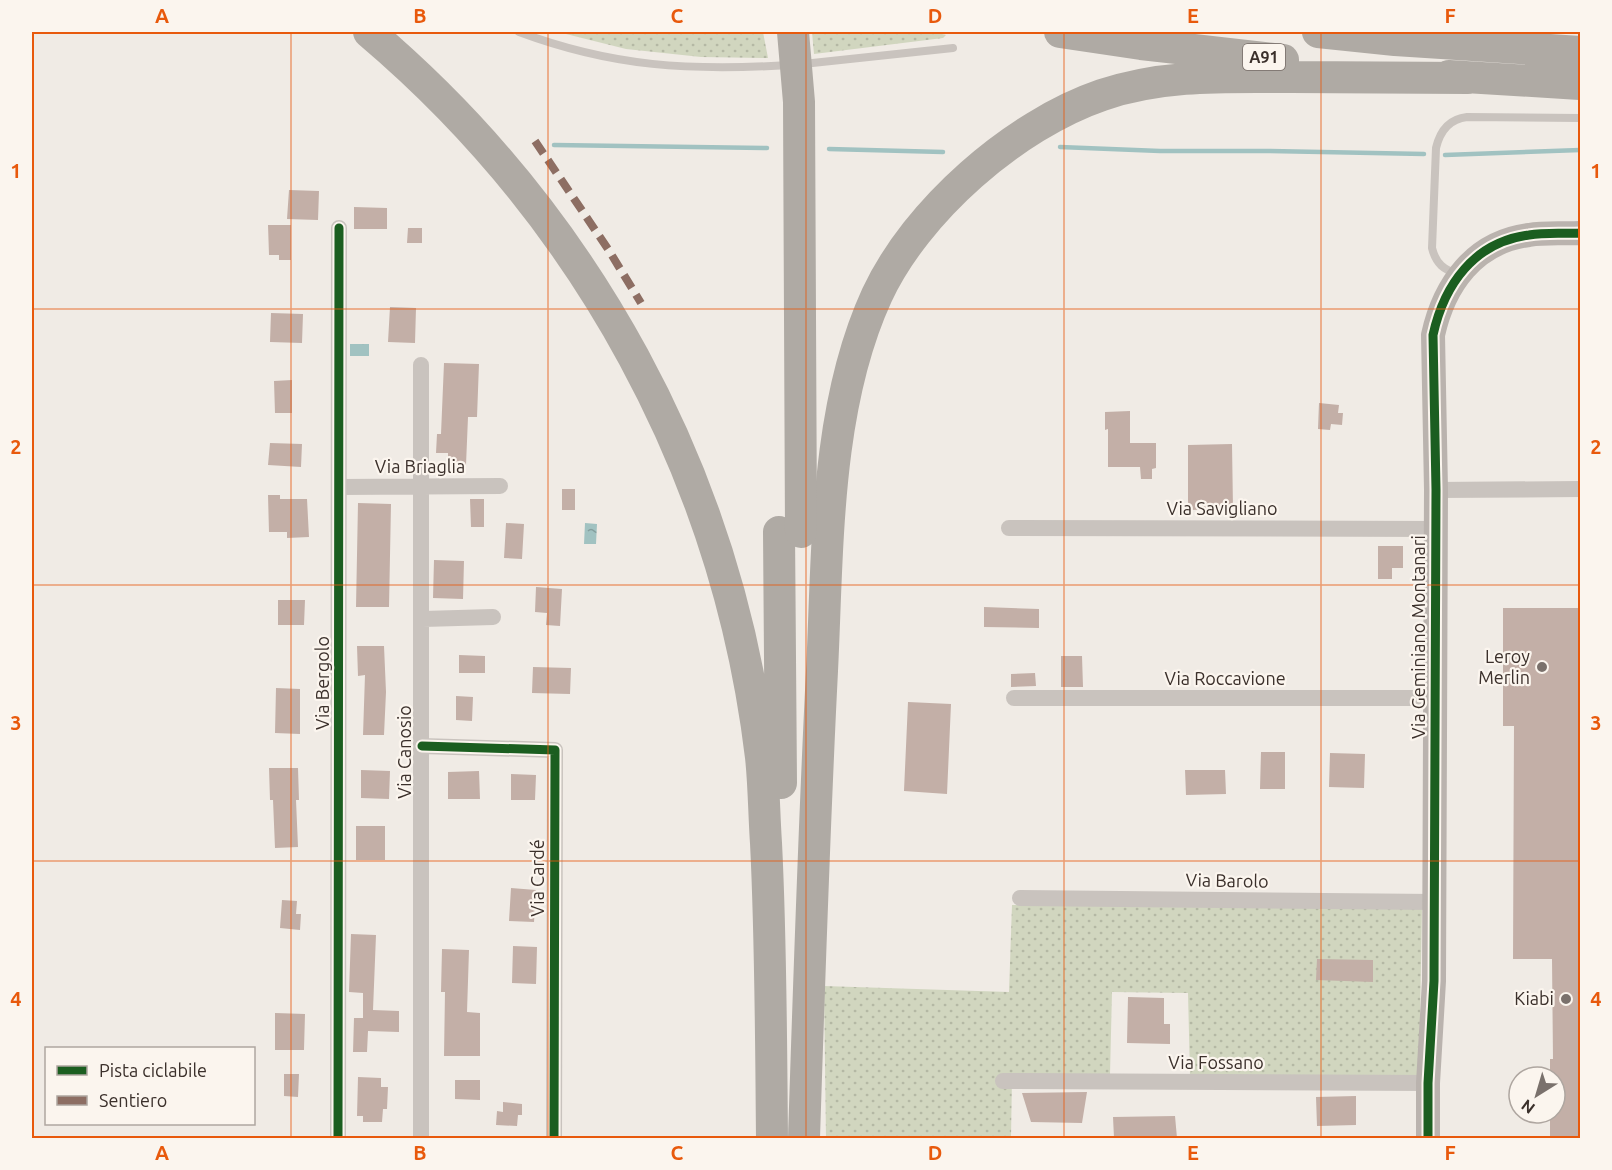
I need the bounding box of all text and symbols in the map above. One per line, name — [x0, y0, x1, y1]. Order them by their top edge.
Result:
text: A — [155, 4, 169, 27]
text: B — [413, 4, 427, 27]
text: C — [671, 4, 684, 27]
text: D — [928, 4, 942, 27]
text: E — [1187, 4, 1199, 27]
text: F — [1444, 4, 1456, 27]
road number: A91 — [1243, 44, 1285, 70]
text: 1 — [10, 159, 22, 182]
text: 1 — [1590, 159, 1602, 182]
text: 2 — [10, 435, 22, 458]
text: 2 — [1590, 435, 1602, 458]
street label: Via Briaglia — [375, 456, 465, 476]
street label: Via Savigliano — [1166, 498, 1278, 518]
street label: Via Geminiano Montanari — [1408, 535, 1428, 739]
street label: Via Bergolo — [312, 636, 332, 730]
place label: Leroy Merlin — [1478, 646, 1530, 687]
marker: Leroy Merlin — [1535, 660, 1549, 674]
street label: Via Roccavione — [1164, 668, 1286, 688]
street label: Via Canosio — [394, 705, 414, 799]
text: 3 — [10, 711, 22, 734]
text: 3 — [1590, 711, 1602, 734]
street label: Via Cardé — [527, 839, 547, 917]
street label: Via Barolo — [1185, 869, 1269, 891]
text: 4 — [10, 987, 22, 1010]
text: 4 — [1590, 987, 1602, 1010]
place label: Kiabi — [1514, 988, 1554, 1008]
marker: Kiabi — [1559, 992, 1573, 1006]
legend — [45, 1047, 255, 1125]
street label: Via Fossano — [1168, 1052, 1264, 1072]
text: Pista ciclabile — [99, 1060, 207, 1080]
north arrow — [1507, 1065, 1567, 1125]
text: Sentiero — [99, 1090, 167, 1110]
text: N — [1518, 1096, 1538, 1118]
text: A — [155, 1141, 169, 1164]
text: B — [413, 1141, 427, 1164]
text: C — [671, 1141, 684, 1164]
text: D — [928, 1141, 942, 1164]
text: E — [1187, 1141, 1199, 1164]
text: F — [1444, 1141, 1456, 1164]

